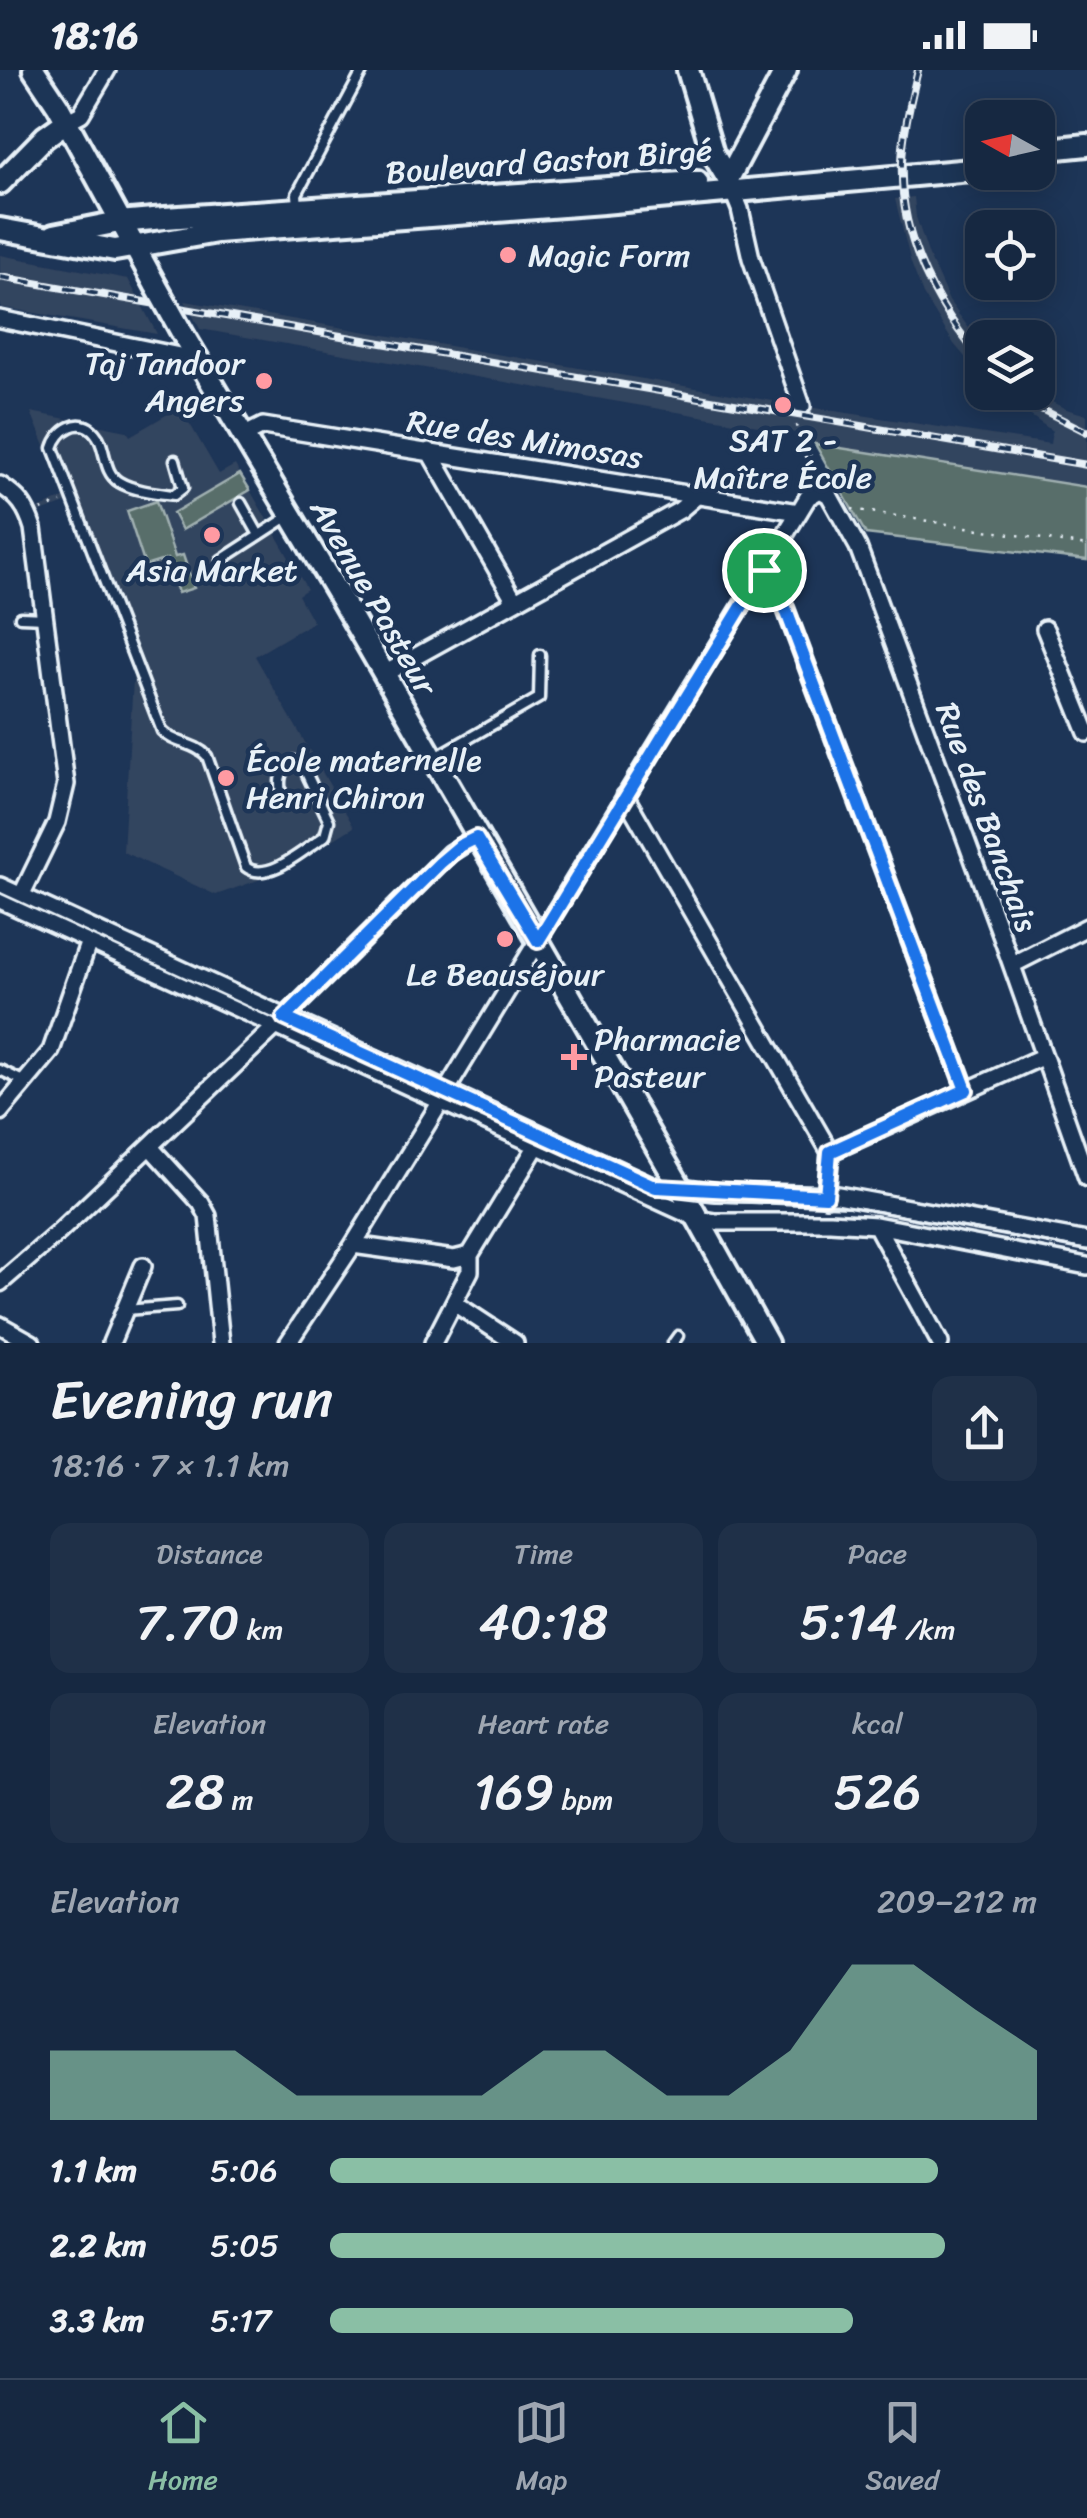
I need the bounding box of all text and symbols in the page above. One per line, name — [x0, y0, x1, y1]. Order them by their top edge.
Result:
text: 18:16 — [50, 2, 139, 69]
north arrow — [965, 100, 1055, 190]
map controls — [965, 100, 1055, 410]
street label: Boulevard Gaston Birgé — [384, 122, 714, 201]
button: locate — [965, 210, 1055, 300]
place label: Magic Form — [528, 227, 690, 284]
marker: Magic Form — [497, 244, 519, 266]
button: layers — [965, 320, 1055, 410]
place label: Taj Tandoor Angers — [85, 335, 246, 429]
marker: Taj Tandoor Angers — [253, 370, 275, 392]
street label: Rue des Mimosas — [403, 393, 647, 486]
marker: SAT 2 - Maître École — [772, 394, 794, 416]
place label: SAT 2 - Maître École — [694, 412, 872, 506]
street label: Avenue Pasteur — [293, 487, 454, 708]
marker: Asia Market — [201, 524, 223, 546]
pin — [722, 528, 807, 613]
place label: Asia Market — [125, 542, 298, 599]
icon: arrive — [737, 543, 792, 598]
street label: Rue des Banchais — [919, 694, 1055, 940]
place label: École maternelle Henri Chiron — [246, 732, 482, 826]
marker: École maternelle Henri Chiron — [215, 767, 237, 789]
marker: Le Beauséjour — [494, 928, 516, 950]
place label: Le Beauséjour — [406, 946, 606, 1003]
place label: Pharmacie Pasteur — [594, 1011, 741, 1105]
marker: Pharmacie Pasteur — [563, 1046, 585, 1068]
text: Evening run — [50, 1351, 333, 1448]
button: share — [932, 1376, 1037, 1481]
text: 18:16 · 7 × 1.1 km — [50, 1437, 290, 1494]
text: Distance — [156, 1529, 263, 1578]
text: Time — [514, 1529, 573, 1578]
text: Pace — [848, 1529, 907, 1578]
text: 7.70 — [136, 1578, 240, 1667]
text: 40:18 — [479, 1578, 608, 1667]
text: 5:14 — [800, 1578, 898, 1667]
text: km — [240, 1605, 283, 1654]
text: /km — [898, 1605, 955, 1654]
text: Elevation — [153, 1699, 266, 1748]
text: Heart rate — [478, 1699, 609, 1748]
text: kcal — [852, 1699, 903, 1748]
text: 28 — [166, 1748, 225, 1837]
text: 169 — [474, 1748, 554, 1837]
text: 526 — [834, 1748, 921, 1837]
text: m — [225, 1775, 253, 1824]
text: bpm — [554, 1775, 613, 1824]
text: Elevation — [50, 1873, 180, 1930]
text: 209–212 m — [877, 1873, 1037, 1930]
text: 1.1 km — [50, 2142, 137, 2199]
text: 5:06 — [210, 2142, 278, 2199]
text: 2.2 km — [50, 2217, 146, 2274]
text: 5:05 — [210, 2217, 279, 2274]
text: 3.3 km — [50, 2292, 145, 2349]
text: 5:17 — [210, 2292, 271, 2349]
tab: Home — [148, 2395, 218, 2504]
tab: Map — [514, 2395, 569, 2504]
tab: Saved — [865, 2395, 939, 2504]

